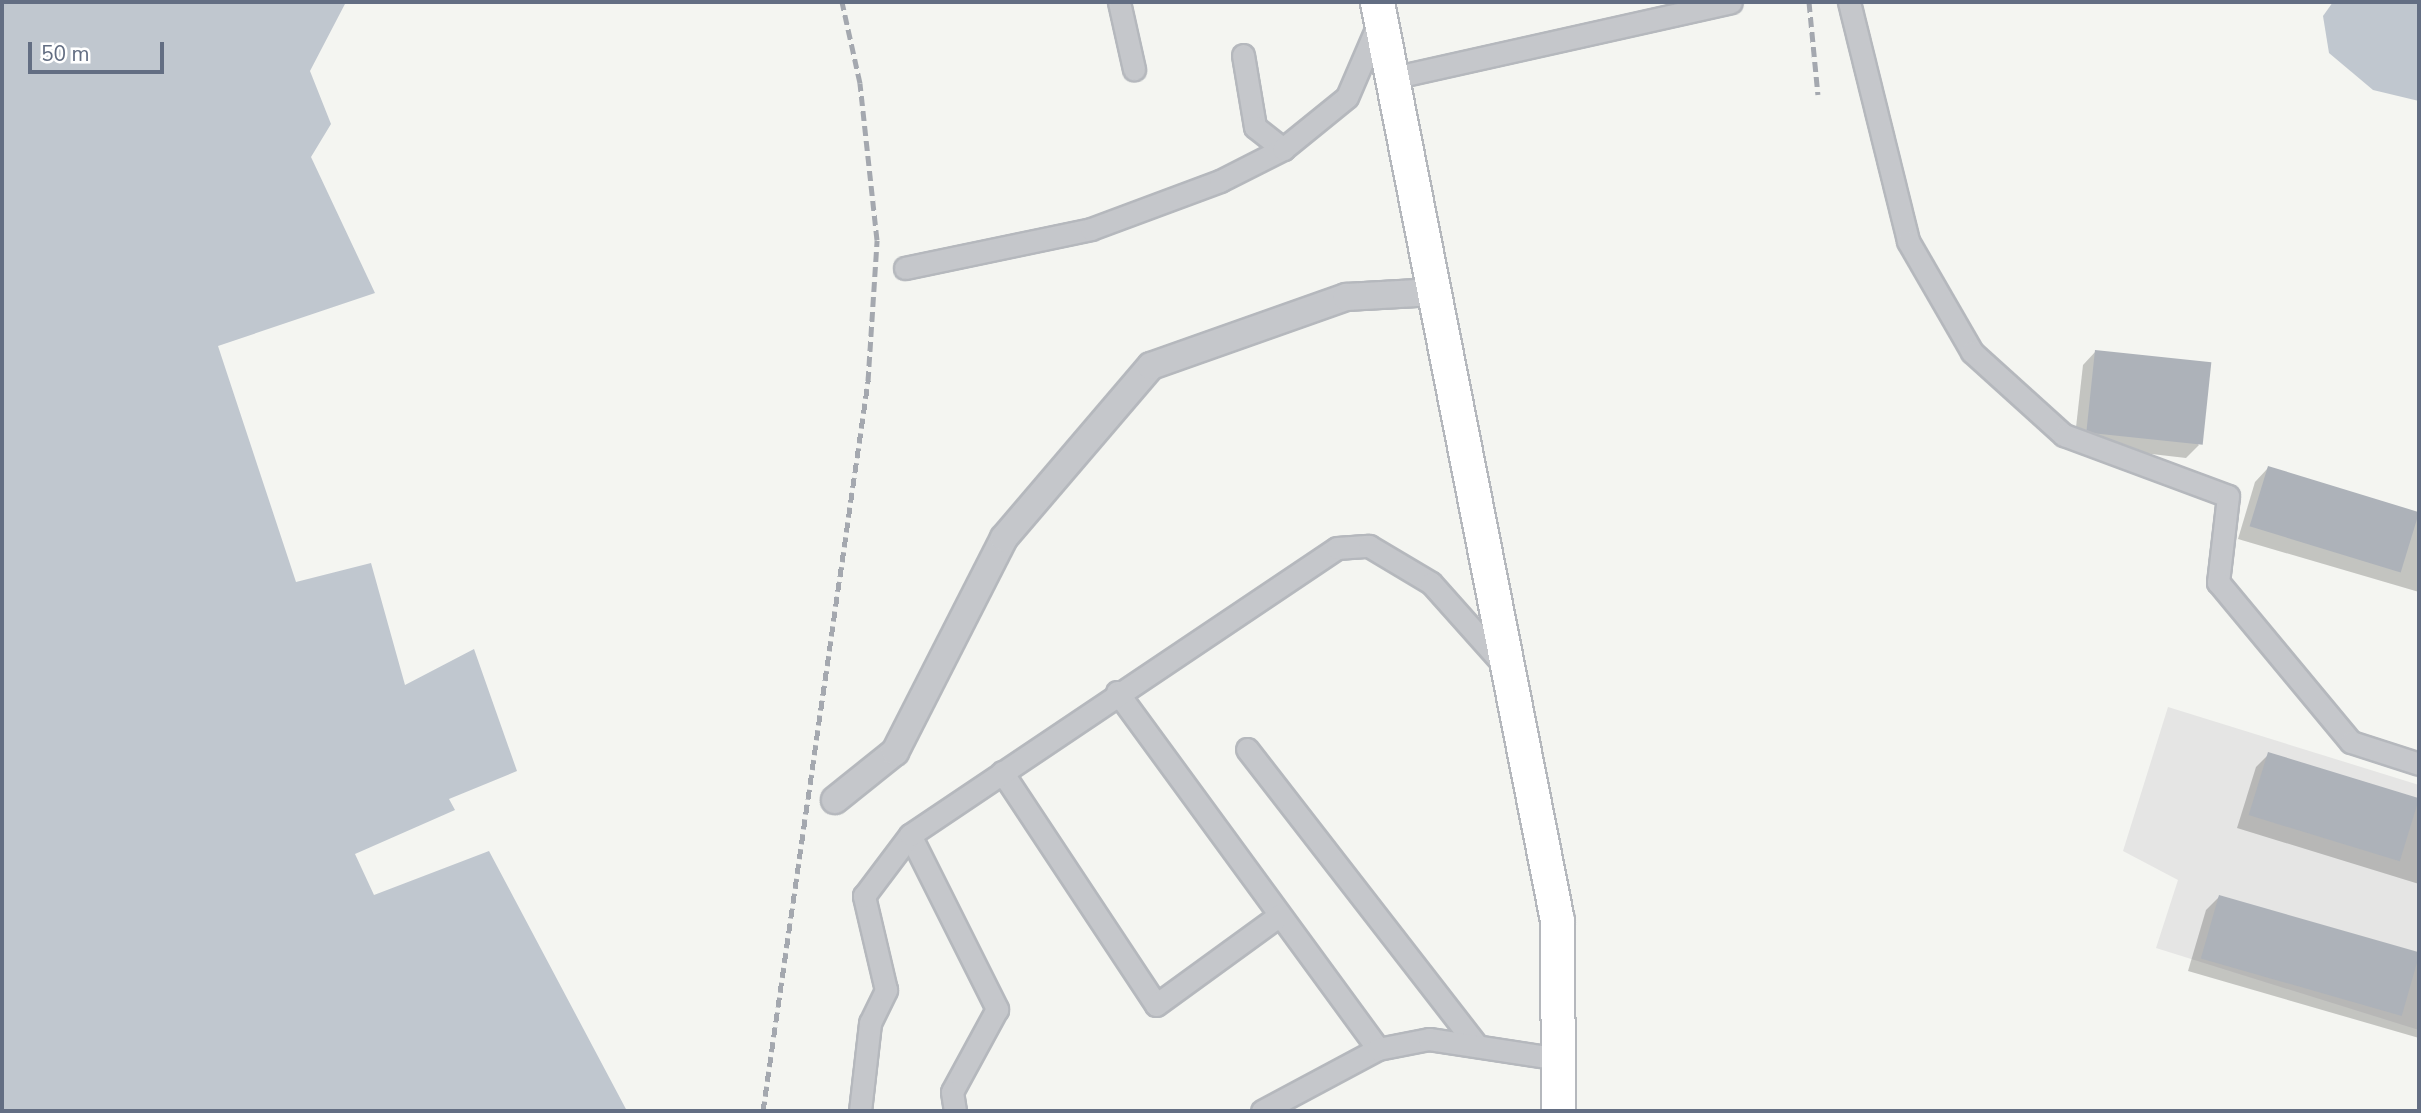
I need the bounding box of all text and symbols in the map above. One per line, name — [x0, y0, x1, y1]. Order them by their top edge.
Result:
scale bar — [32, 28, 168, 72]
text: 50 m — [41, 40, 90, 68]

